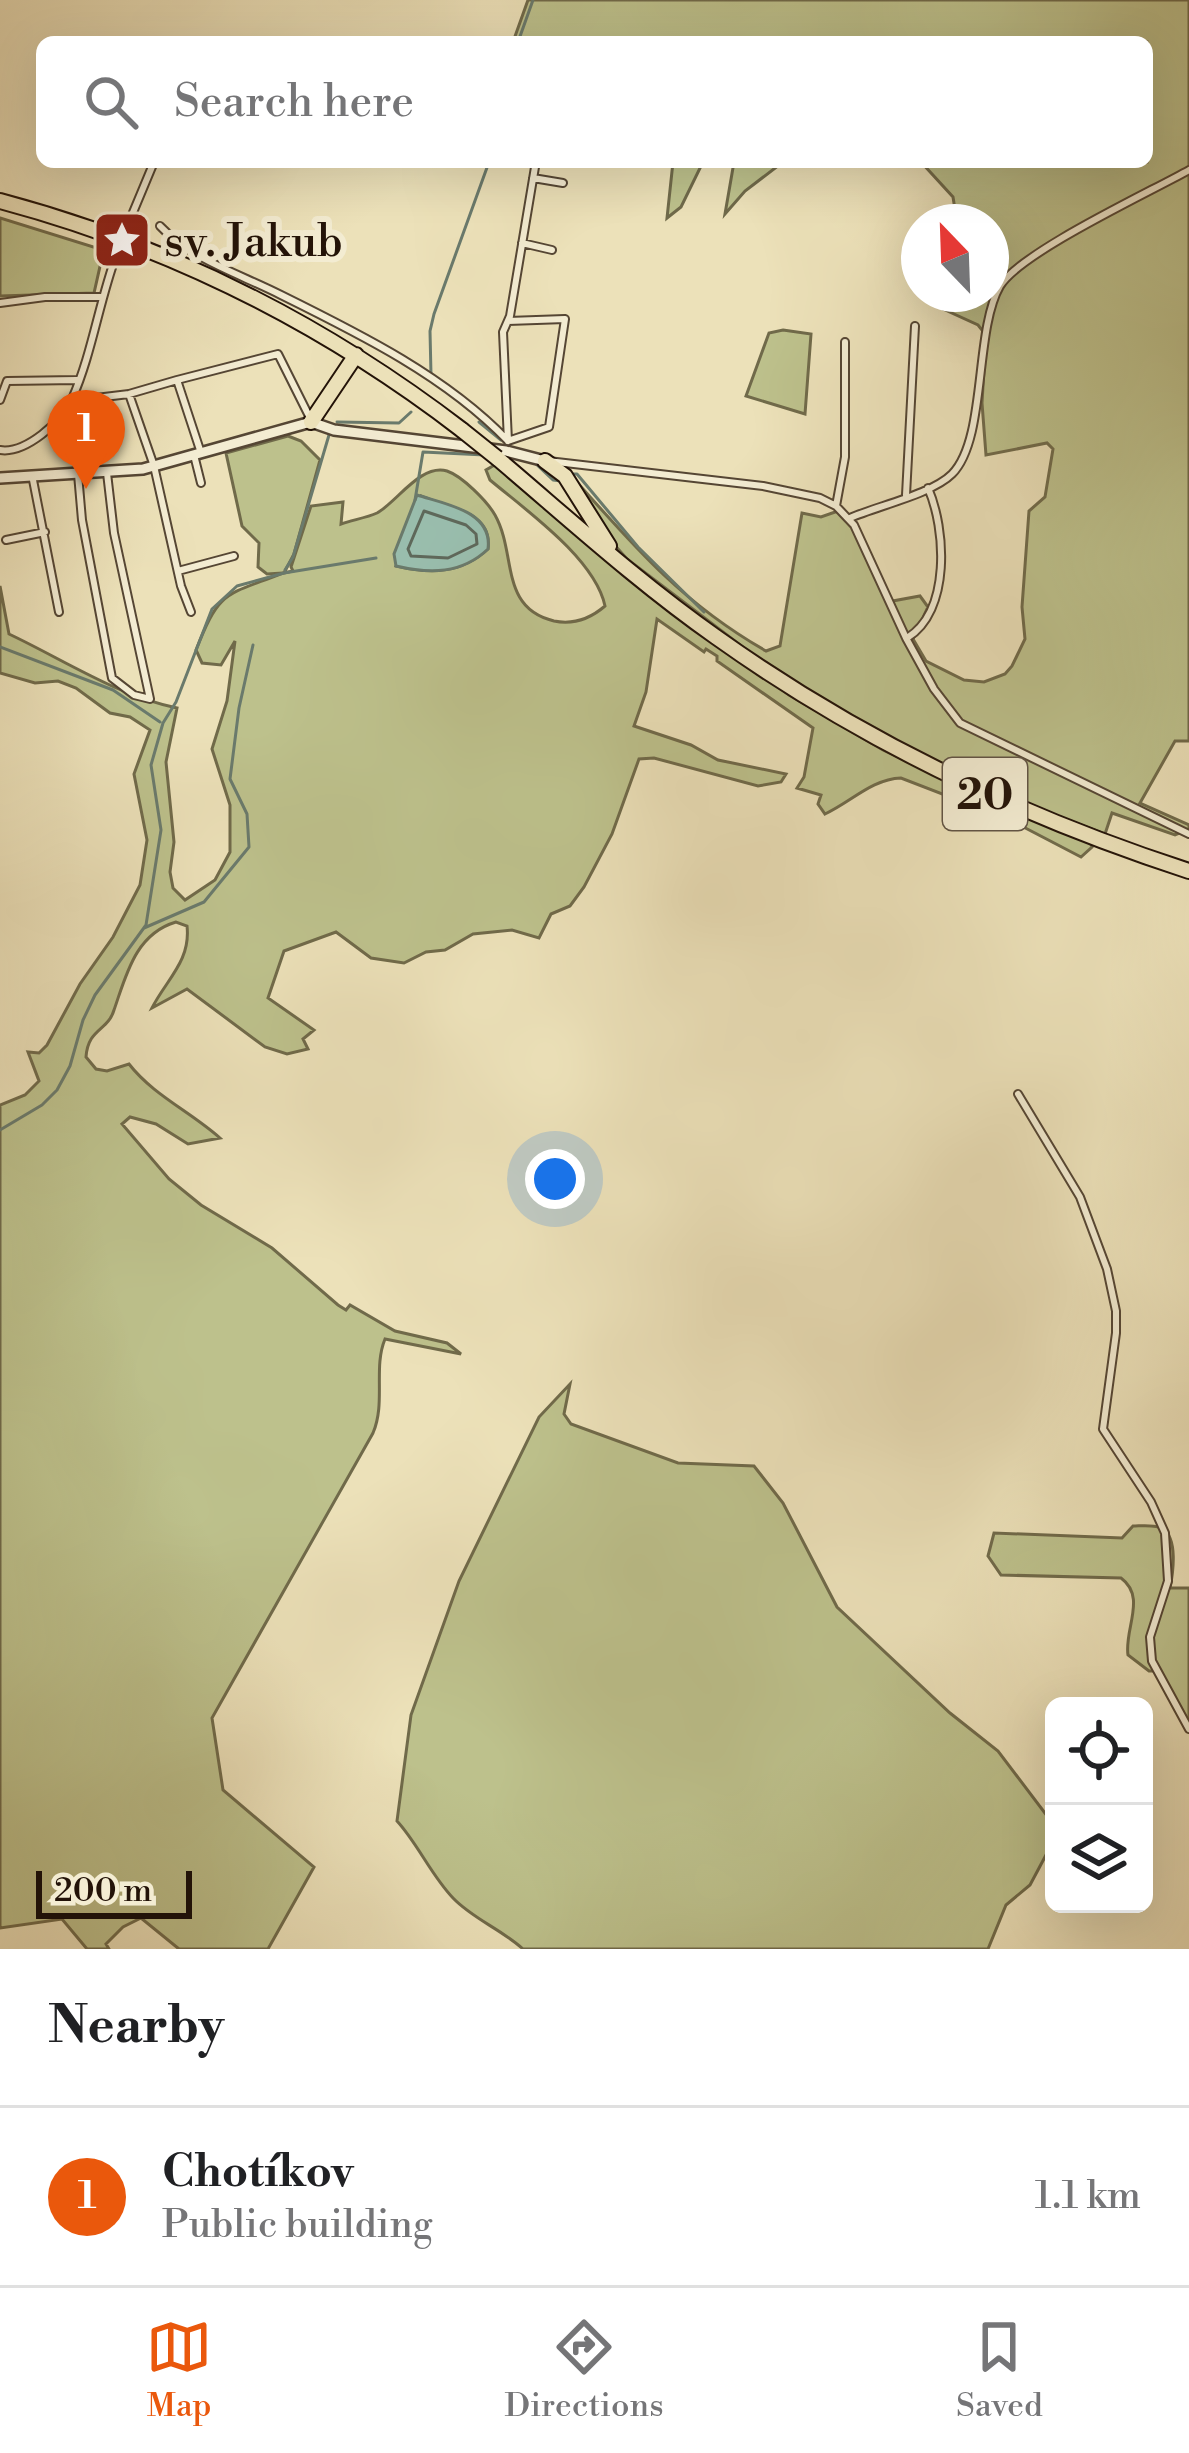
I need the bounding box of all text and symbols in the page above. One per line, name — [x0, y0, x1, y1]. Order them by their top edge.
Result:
search box — [36, 36, 1153, 168]
icon: search — [78, 69, 144, 135]
text: Search here — [174, 74, 414, 131]
north arrow — [901, 204, 1009, 312]
place icon: sv. Jakub — [91, 209, 153, 271]
place label: sv. Jakub — [164, 214, 343, 271]
pin: 1 — [47, 390, 125, 489]
road number: 20 — [943, 758, 1027, 830]
your location — [525, 1149, 585, 1209]
map controls — [1045, 1697, 1153, 1913]
button: locate — [1045, 1697, 1153, 1805]
button: layers — [1045, 1805, 1153, 1913]
scale bar — [36, 1865, 192, 1918]
text: 200 m — [54, 1871, 152, 1912]
text: Nearby — [48, 1995, 224, 2059]
text: Chotíkov — [162, 2144, 353, 2201]
text: 1 — [78, 2172, 96, 2221]
text: 1.1 km — [1035, 2172, 1141, 2221]
text: Public building — [162, 2201, 433, 2250]
tab: Map — [146, 2314, 212, 2427]
tab: Directions — [505, 2314, 664, 2427]
tab: Saved — [956, 2314, 1043, 2427]

